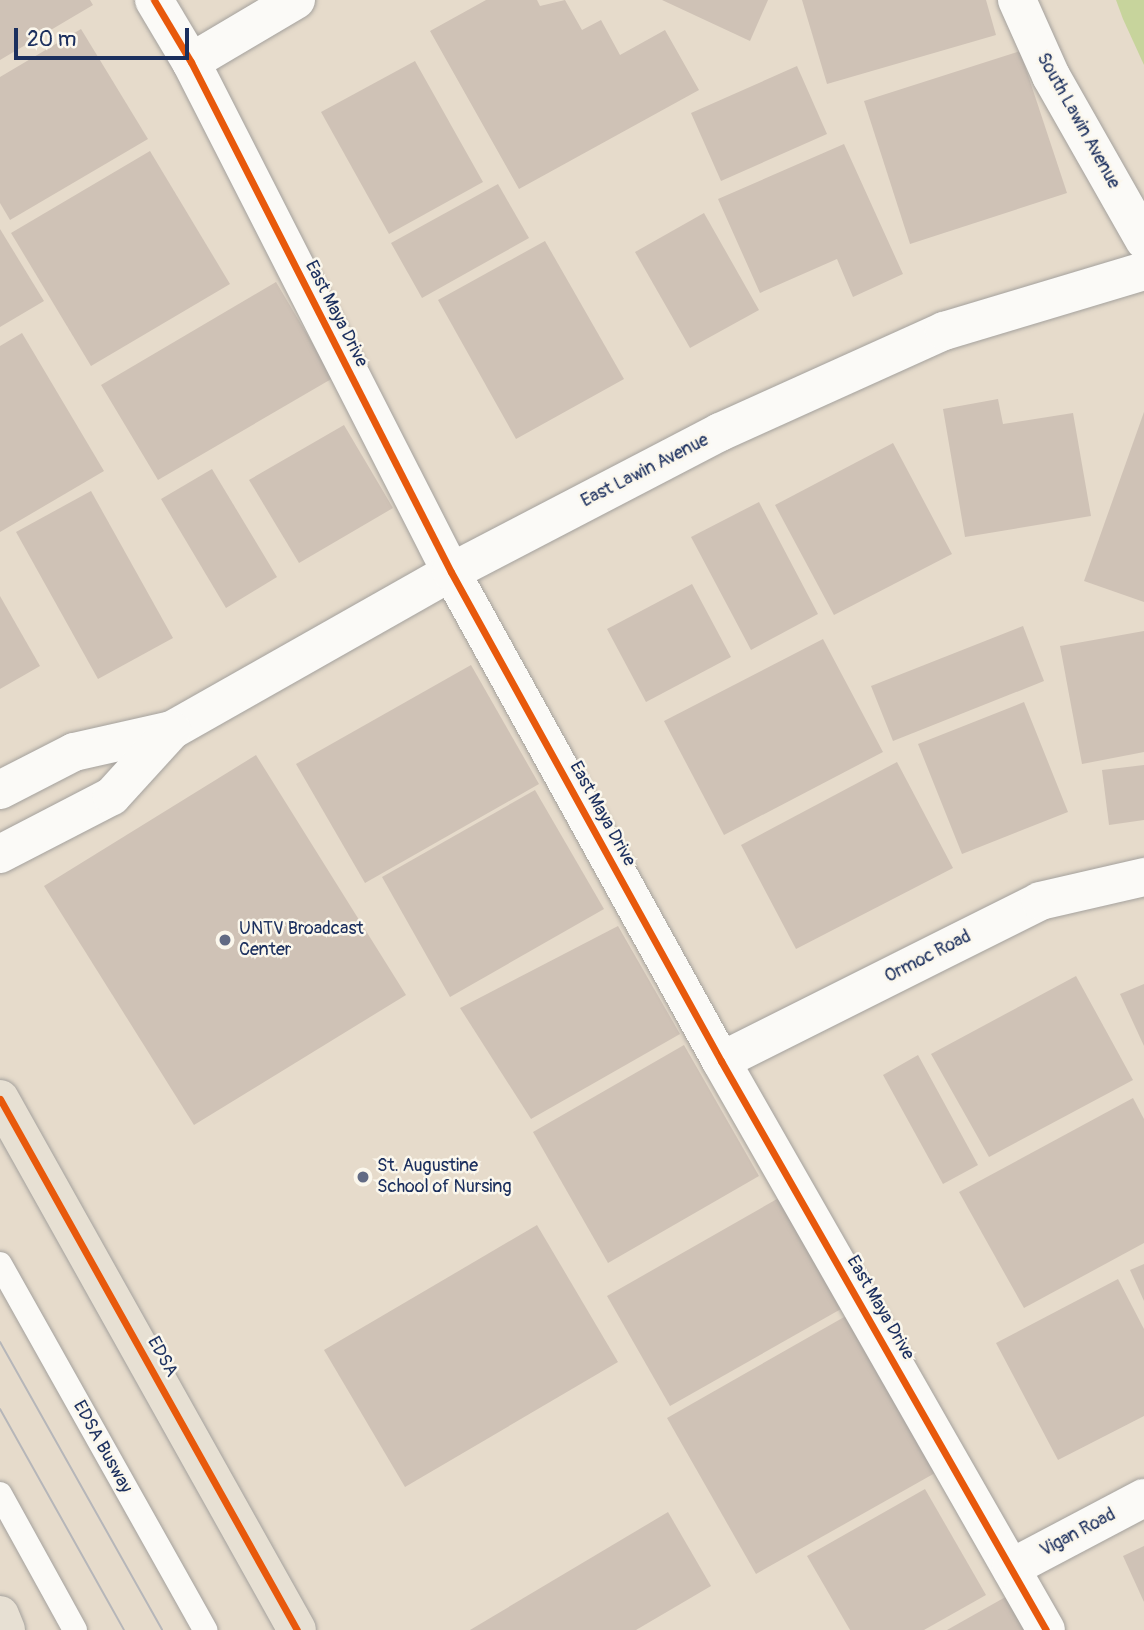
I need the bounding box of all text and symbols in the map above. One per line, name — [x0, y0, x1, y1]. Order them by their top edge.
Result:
scale bar — [18, 14, 192, 58]
text: 20 m — [27, 26, 76, 53]
street label: South Lawin Avenue — [1032, 49, 1124, 193]
street label: East Maya Drive — [300, 257, 372, 371]
street label: East Lawin Avenue — [578, 430, 712, 512]
street label: East Maya Drive — [564, 758, 640, 870]
place label: UNTV Broadcast Center — [239, 919, 364, 962]
street label: Ormoc Road — [881, 926, 975, 988]
marker: UNTV Broadcast Center — [217, 932, 233, 948]
place label: St. Augustine School of Nursing — [377, 1156, 511, 1198]
marker: St. Augustine School of Nursing — [355, 1169, 371, 1185]
street label: East Maya Drive — [841, 1252, 919, 1364]
street label: EDSA — [142, 1333, 182, 1381]
street label: EDSA Busway — [68, 1397, 136, 1497]
street label: Vigan Road — [1037, 1504, 1119, 1562]

